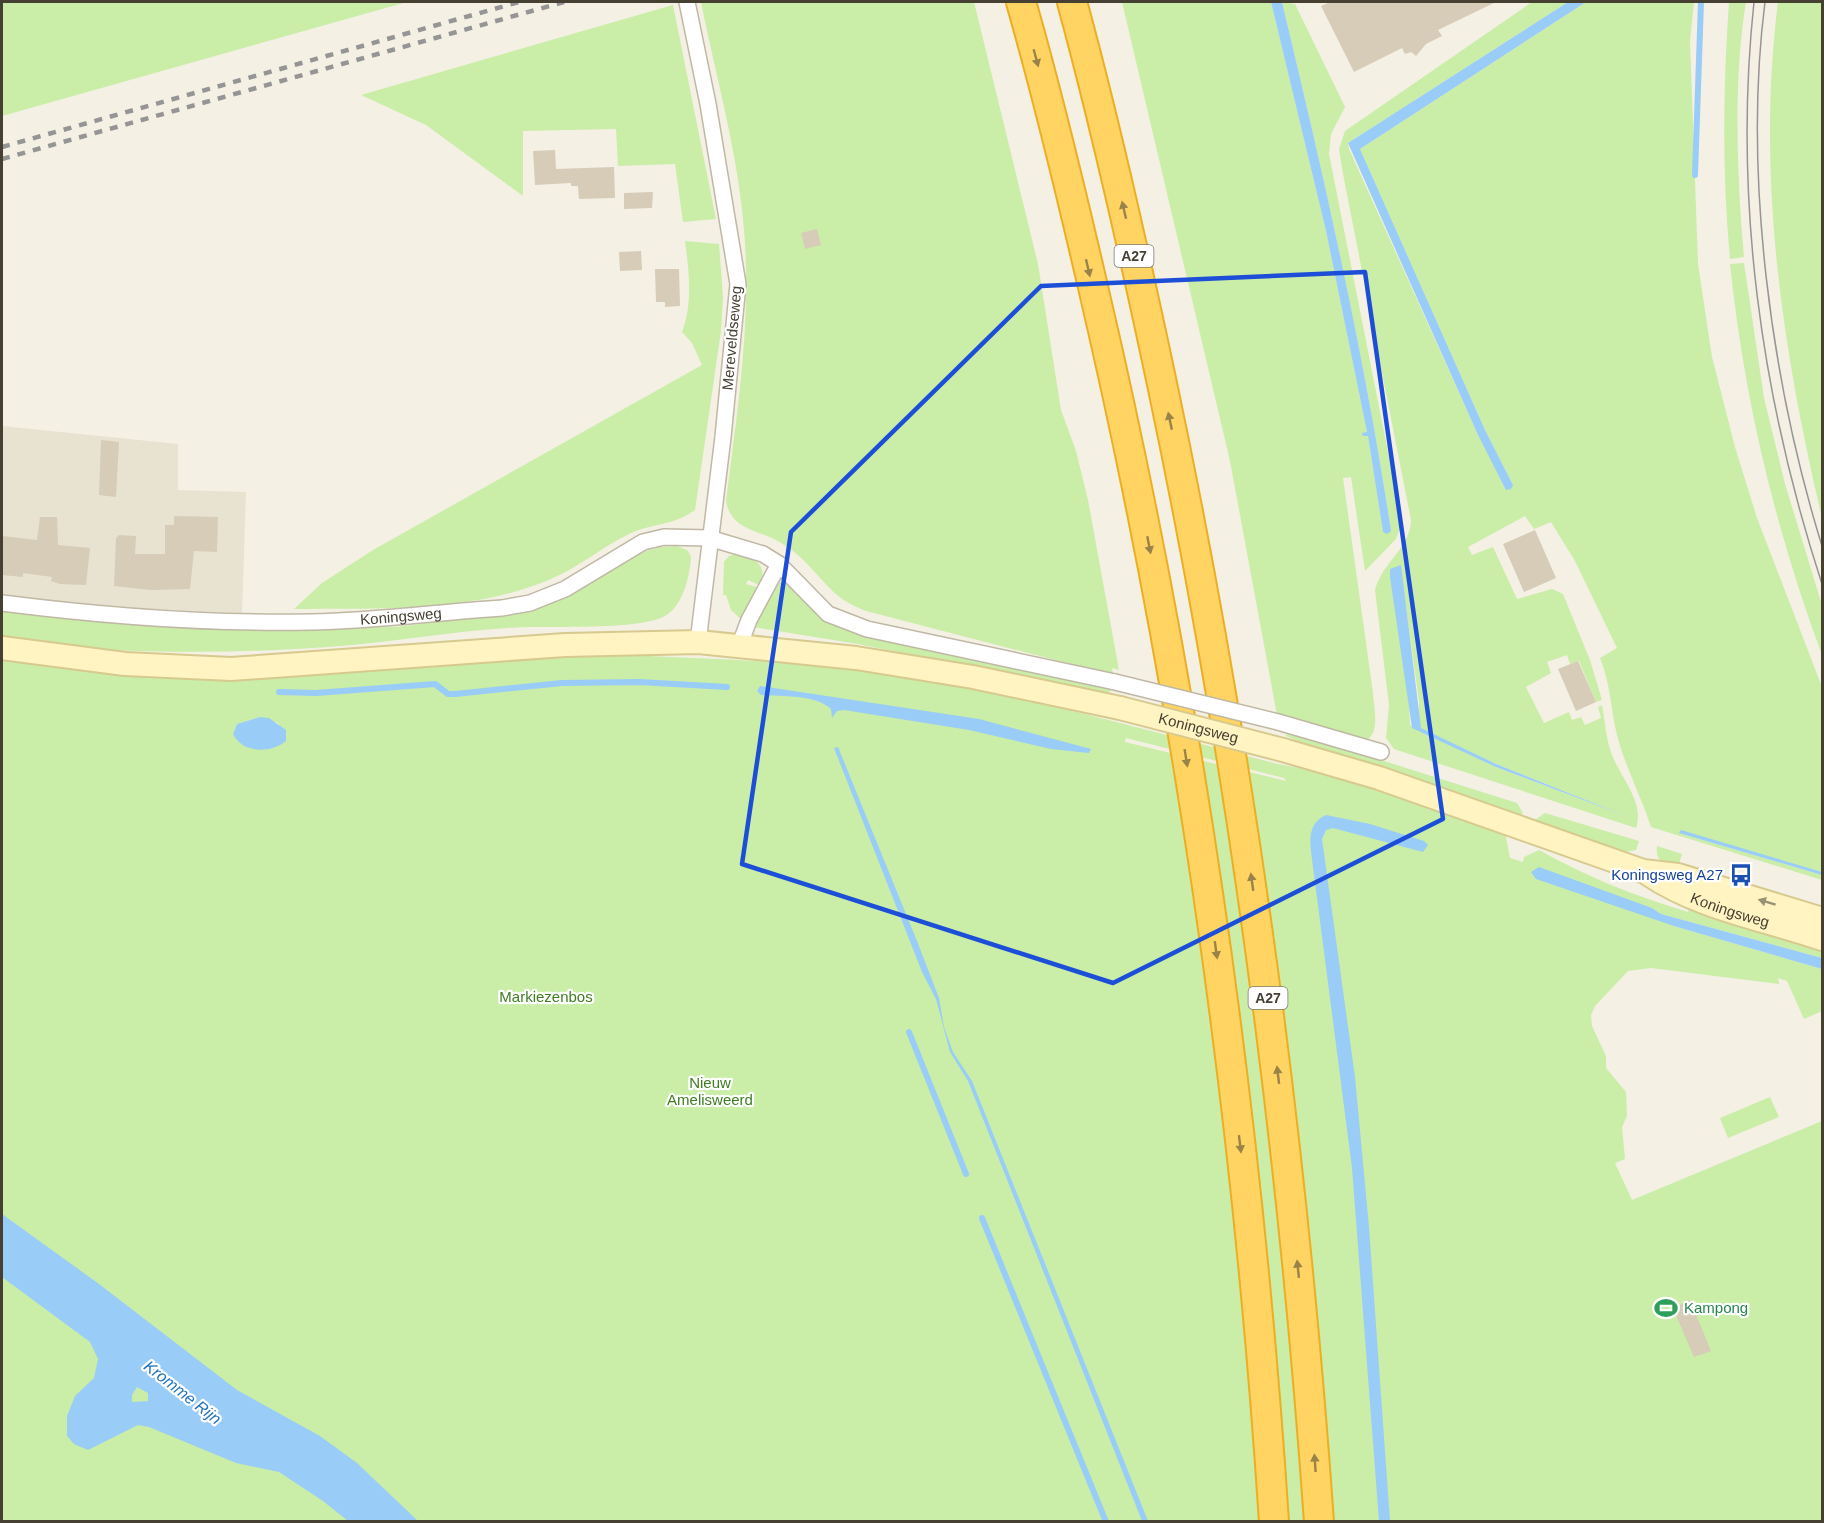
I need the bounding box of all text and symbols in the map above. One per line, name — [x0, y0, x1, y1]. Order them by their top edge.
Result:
one-way arrow — [1032, 49, 1042, 67]
one-way arrow — [1119, 200, 1128, 219]
road number: A27 — [1114, 245, 1154, 267]
one-way arrow — [1084, 258, 1094, 277]
street label: Mereveldseweg — [718, 285, 745, 391]
one-way arrow — [1165, 411, 1174, 430]
one-way arrow — [1144, 536, 1153, 555]
street label: Koningsweg — [360, 604, 442, 628]
street label: Koningsweg — [1157, 709, 1240, 746]
one-way arrow — [1182, 748, 1191, 767]
bus stop icon: Koningsweg A27 — [1728, 862, 1754, 888]
place label: Koningsweg A27 — [1611, 866, 1723, 883]
one-way arrow — [1248, 872, 1257, 891]
street label: Koningsweg — [1688, 889, 1771, 931]
one-way arrow — [1758, 897, 1776, 906]
one-way arrow — [1211, 941, 1220, 960]
road number: A27 — [1248, 987, 1288, 1009]
park label: Markiezenbos — [499, 988, 593, 1005]
one-way arrow — [1273, 1065, 1282, 1084]
park label: Nieuw Amelisweerd — [667, 1074, 753, 1108]
one-way arrow — [1235, 1135, 1245, 1154]
one-way arrow — [1293, 1259, 1303, 1278]
sports icon: Kampong — [1653, 1295, 1679, 1321]
place label: Kampong — [1684, 1299, 1748, 1316]
water label: Kromme Rijn — [141, 1357, 224, 1428]
one-way arrow — [1311, 1454, 1320, 1473]

